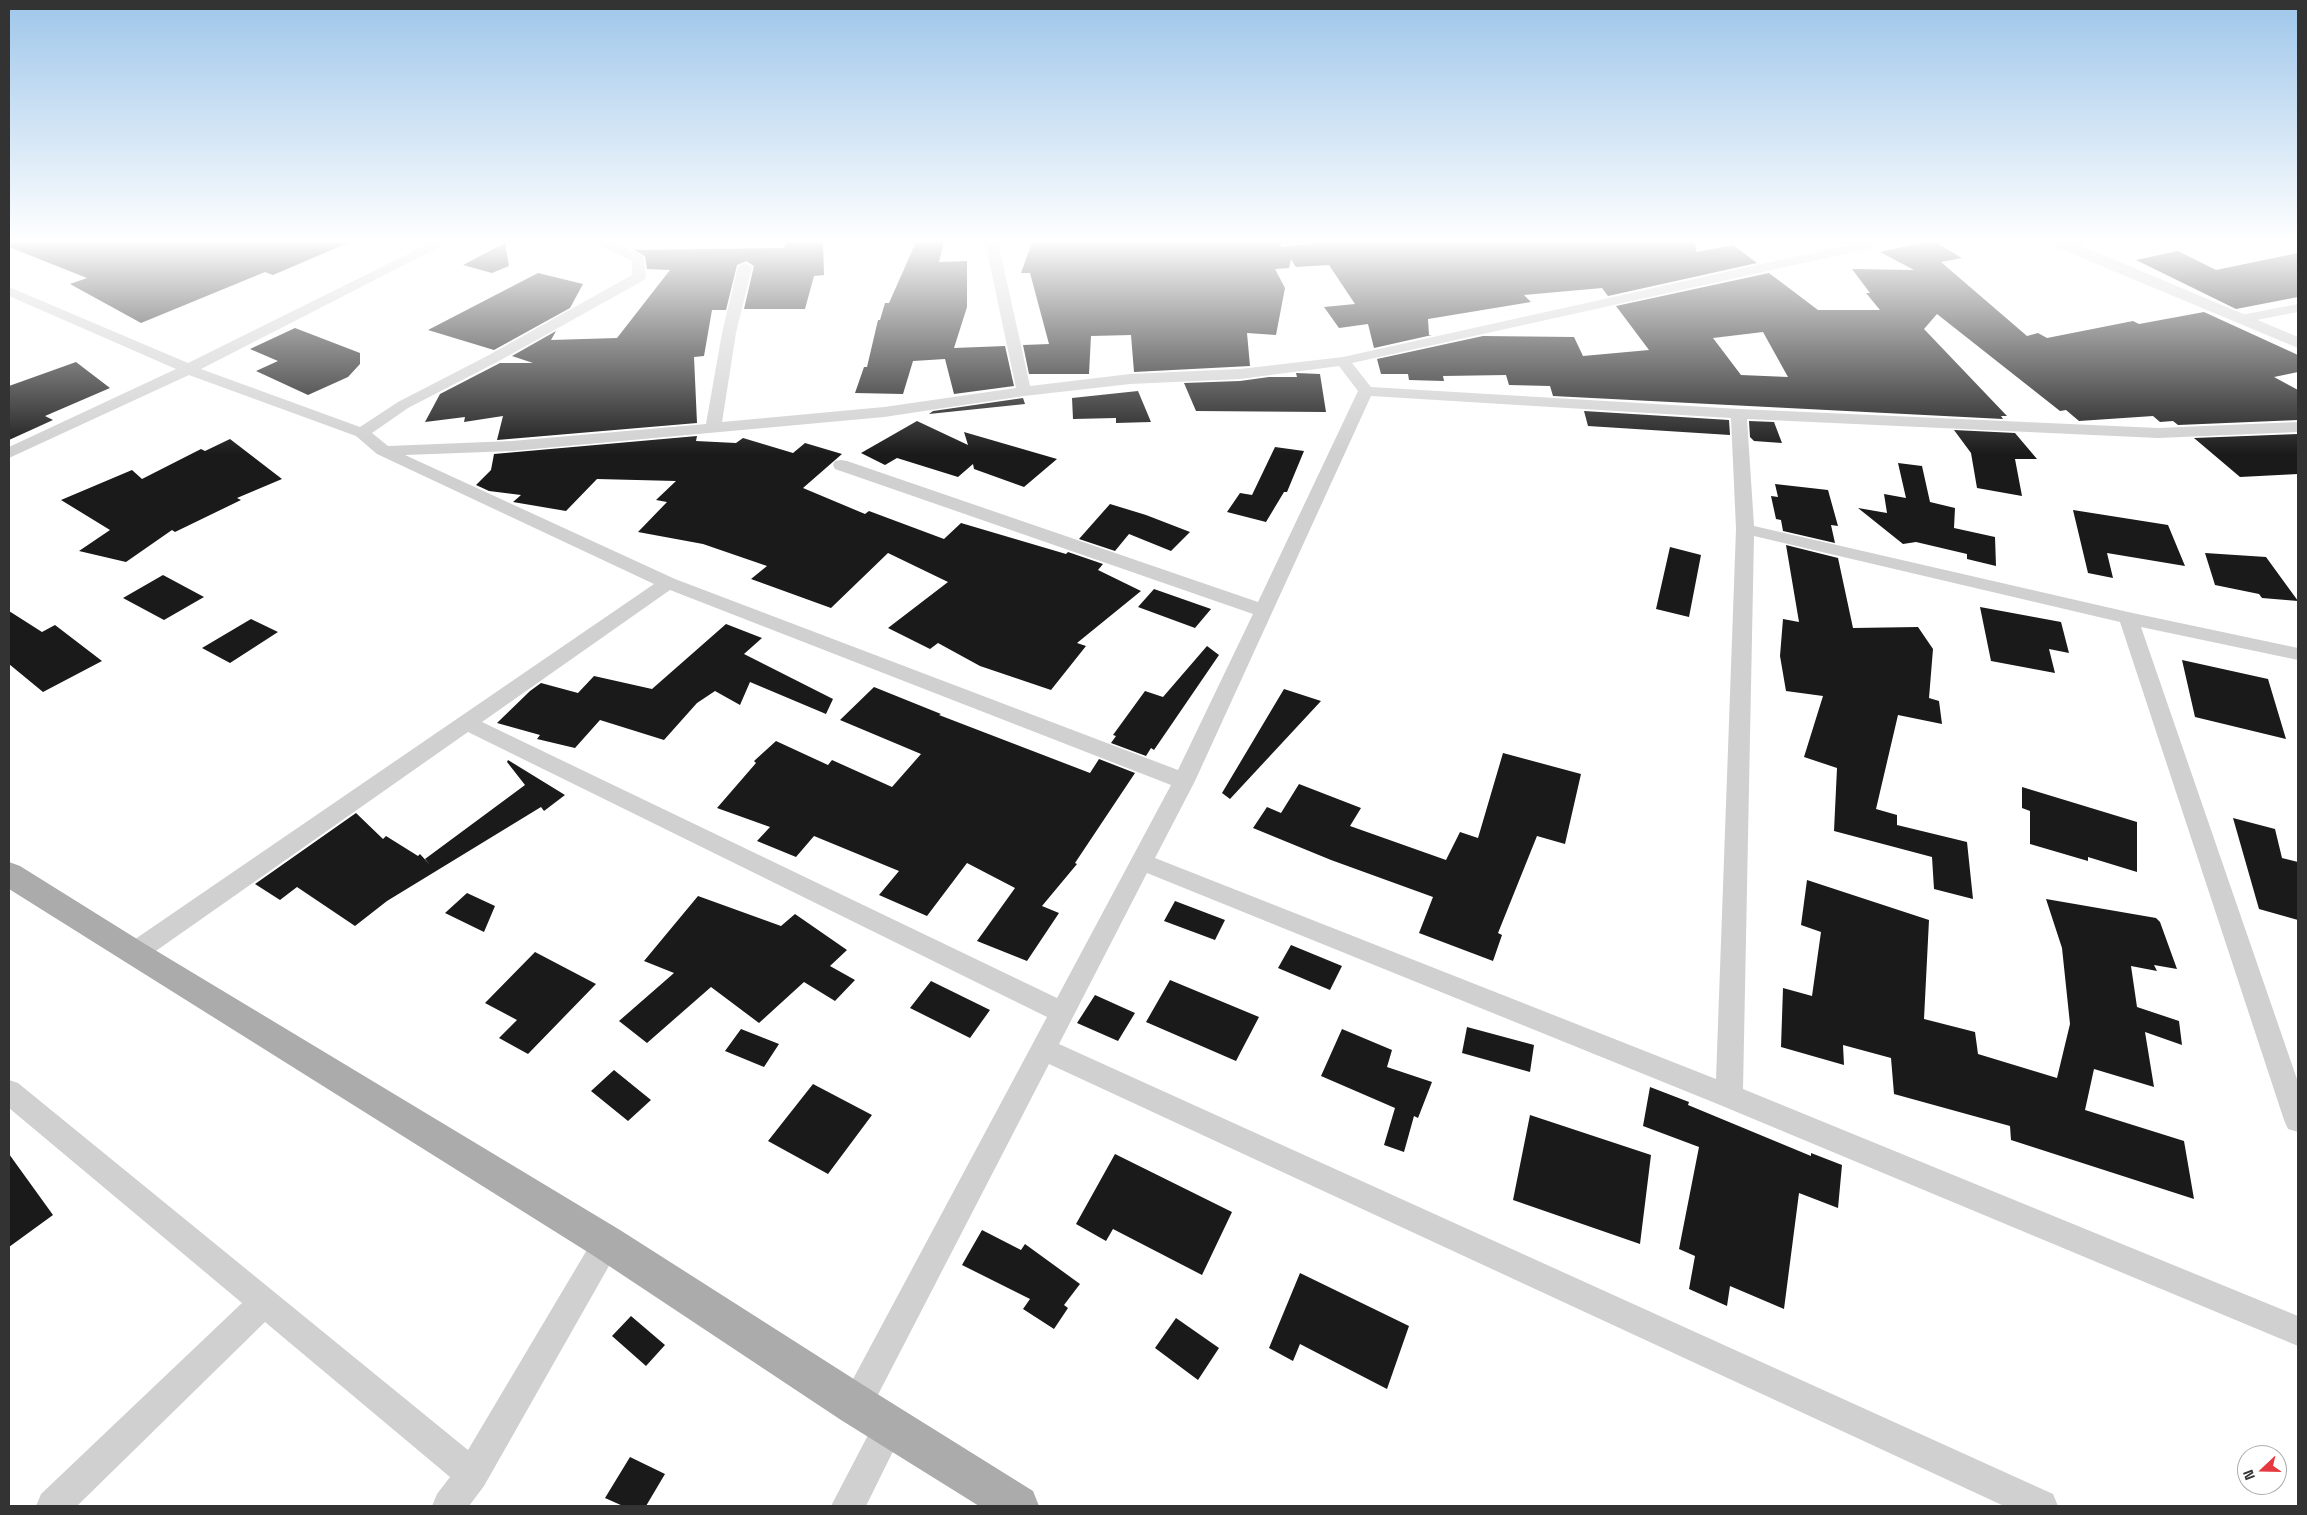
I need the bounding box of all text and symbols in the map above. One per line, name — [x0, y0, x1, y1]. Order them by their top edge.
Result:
north arrow — [2237, 1445, 2287, 1495]
text: N — [2239, 1467, 2259, 1483]

